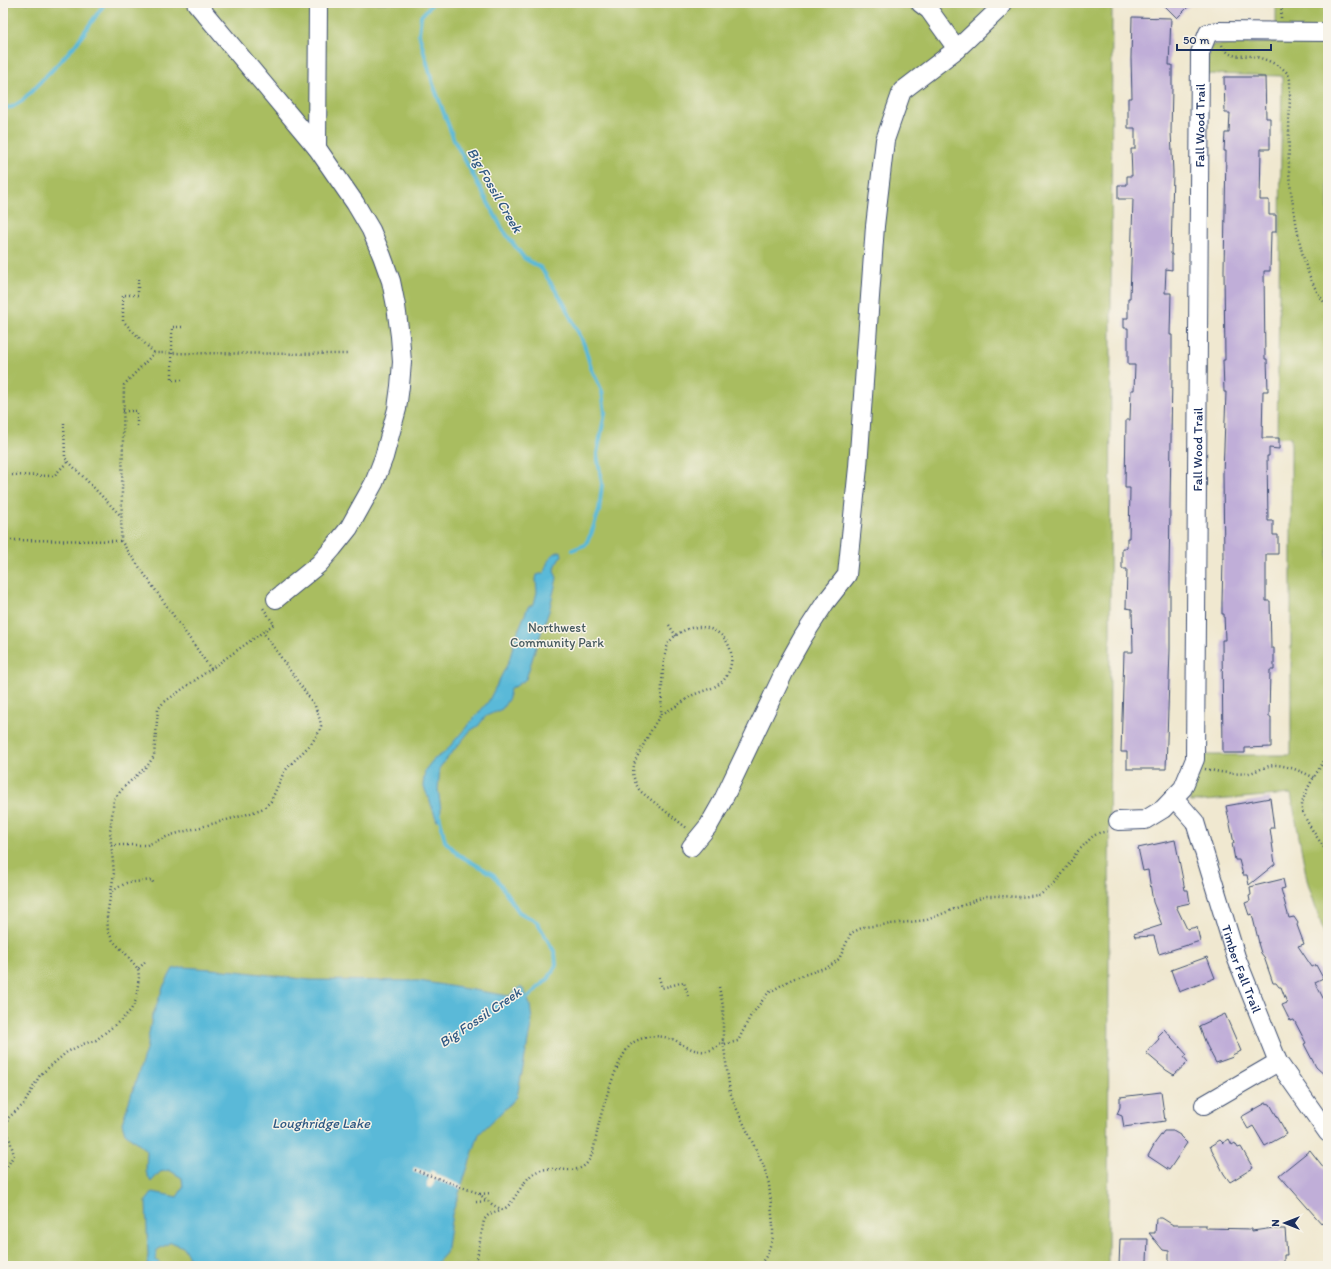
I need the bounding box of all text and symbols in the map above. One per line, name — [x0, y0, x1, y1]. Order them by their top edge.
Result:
scale bar — [1177, 26, 1271, 52]
text: 50 m — [1183, 33, 1209, 47]
street label: Fall Wood Trail — [1192, 83, 1208, 168]
water label: Big Fossil Creek — [463, 145, 526, 236]
street label: Fall Wood Trail — [1190, 407, 1205, 492]
park label: Northwest Community Park — [510, 620, 604, 650]
street label: Timber Fall Trail — [1219, 923, 1265, 1015]
water label: Big Fossil Creek — [436, 983, 525, 1051]
water label: Loughridge Lake — [272, 1115, 371, 1132]
north arrow — [1265, 1203, 1305, 1243]
text: N — [1269, 1219, 1282, 1227]

